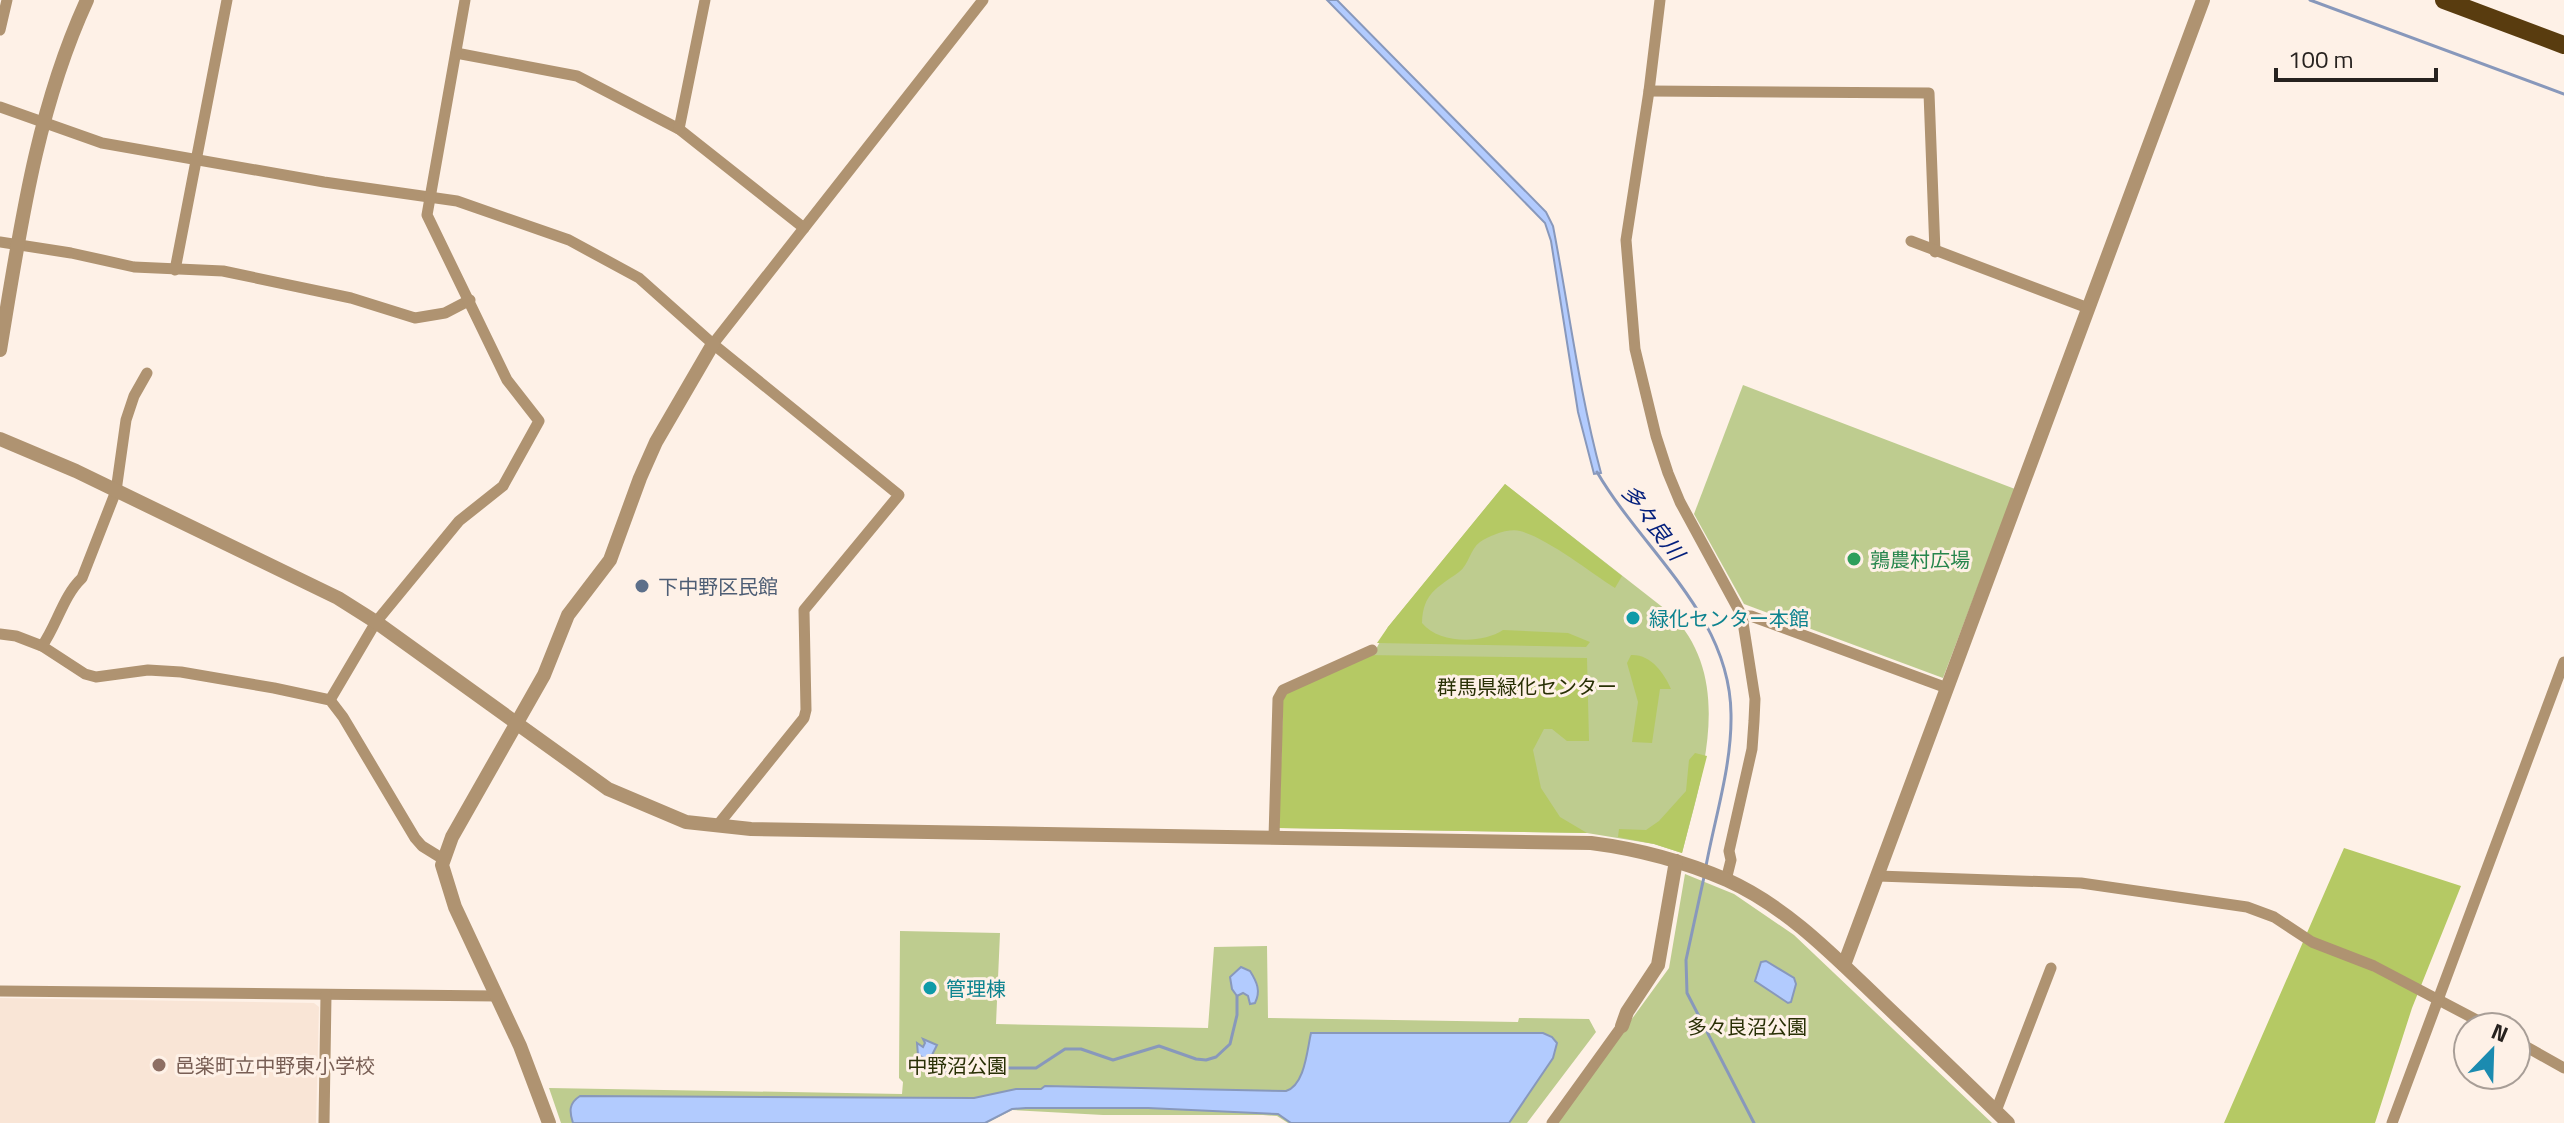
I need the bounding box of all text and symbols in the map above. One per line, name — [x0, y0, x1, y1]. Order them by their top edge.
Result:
scale bar — [2276, 32, 2436, 82]
text: 100 m — [2288, 41, 2354, 77]
water label: 多々良川 — [1613, 477, 1694, 569]
place label: 鶉農村広場 — [1870, 544, 1970, 575]
marker: 鶉農村広場 — [1845, 550, 1863, 568]
place label: 下中野区民館 — [658, 571, 778, 602]
marker: 下中野区民館 — [633, 577, 651, 595]
place label: 緑化センター本館 — [1649, 603, 1809, 634]
marker: 緑化センター本館 — [1624, 609, 1642, 627]
park label: 群馬県緑化センター — [1437, 671, 1617, 702]
place label: 管理棟 — [946, 973, 1006, 1004]
marker: 管理棟 — [921, 979, 939, 997]
park label: 多々良沼公園 — [1687, 1011, 1807, 1042]
north arrow — [2452, 1011, 2532, 1091]
text: N — [2486, 1014, 2513, 1051]
place label: 邑楽町立中野東小学校 — [175, 1050, 375, 1081]
park label: 中野沼公園 — [907, 1050, 1007, 1081]
marker: 邑楽町立中野東小学校 — [150, 1056, 168, 1074]

